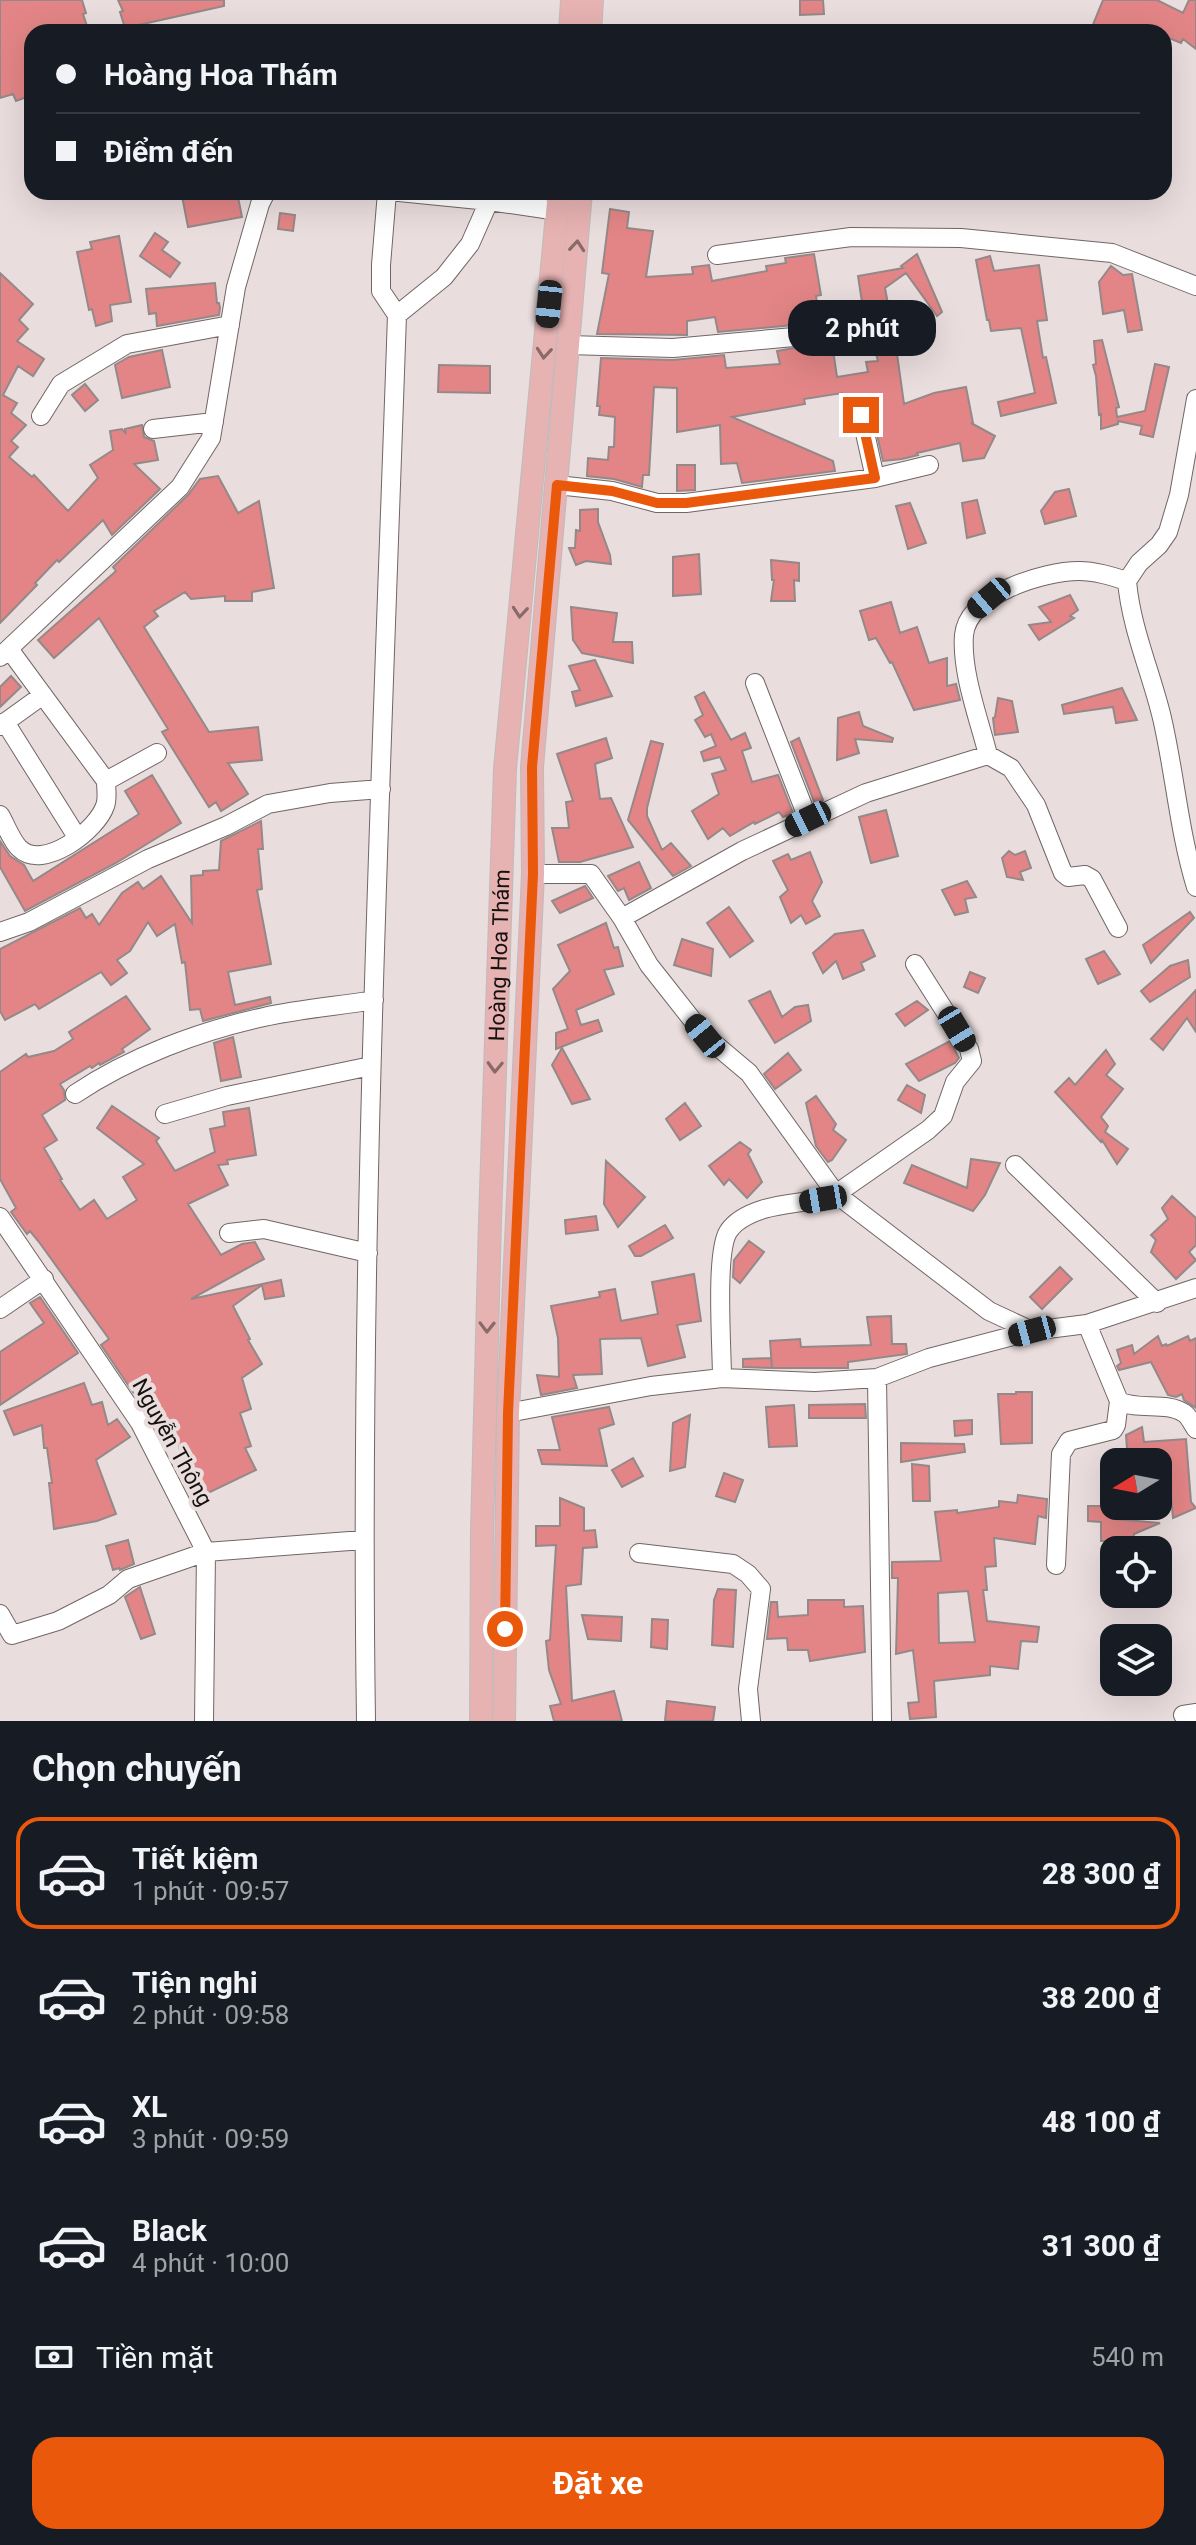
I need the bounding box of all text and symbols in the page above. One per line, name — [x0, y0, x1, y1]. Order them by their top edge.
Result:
text: Hoàng Hoa Thám — [104, 57, 338, 92]
text: Điểm đến — [104, 134, 233, 169]
one-way arrow — [568, 239, 585, 252]
car — [535, 279, 563, 329]
callout: 2 phút — [787, 299, 935, 355]
text: 2 phút — [825, 313, 899, 343]
one-way arrow — [536, 347, 553, 360]
route end — [843, 397, 879, 433]
car — [963, 573, 1015, 623]
one-way arrow — [512, 606, 529, 619]
car — [781, 798, 835, 840]
street label: Hoàng Hoa Thám — [484, 869, 515, 1042]
car — [934, 1002, 980, 1056]
car — [681, 1010, 729, 1062]
one-way arrow — [487, 1061, 504, 1074]
car — [797, 1183, 849, 1215]
car — [1006, 1313, 1058, 1349]
one-way arrow — [479, 1321, 496, 1334]
street label: Nguyễn Thông — [127, 1374, 218, 1510]
north arrow — [1100, 1448, 1172, 1520]
map controls — [1100, 1448, 1172, 1696]
button: locate — [1100, 1536, 1172, 1608]
route start — [487, 1611, 523, 1647]
button: layers — [1100, 1624, 1172, 1696]
text: Chọn chuyến — [32, 1748, 242, 1790]
icon: car — [36, 1837, 108, 1909]
text: Tiết kiệm — [132, 1841, 259, 1876]
text: 28 300 ₫ — [1042, 1856, 1160, 1891]
text: 1 phút · 09:57 — [132, 1876, 289, 1906]
icon: car — [36, 1961, 108, 2033]
text: Tiện nghi — [132, 1965, 258, 2000]
text: 38 200 ₫ — [1042, 1980, 1160, 2015]
text: 2 phút · 09:58 — [132, 2000, 289, 2030]
icon: car — [36, 2085, 108, 2157]
text: XL — [132, 2089, 167, 2124]
text: 48 100 ₫ — [1042, 2104, 1160, 2139]
text: 3 phút · 09:59 — [132, 2124, 289, 2154]
icon: car — [36, 2209, 108, 2281]
text: Black — [132, 2213, 207, 2248]
text: 31 300 ₫ — [1042, 2228, 1160, 2263]
text: 4 phút · 10:00 — [132, 2248, 289, 2278]
icon: cash — [32, 2335, 76, 2379]
text: Tiền mặt — [96, 2340, 214, 2375]
text: 540 m — [1091, 2342, 1164, 2372]
button: Đặt xe — [32, 2437, 1164, 2529]

